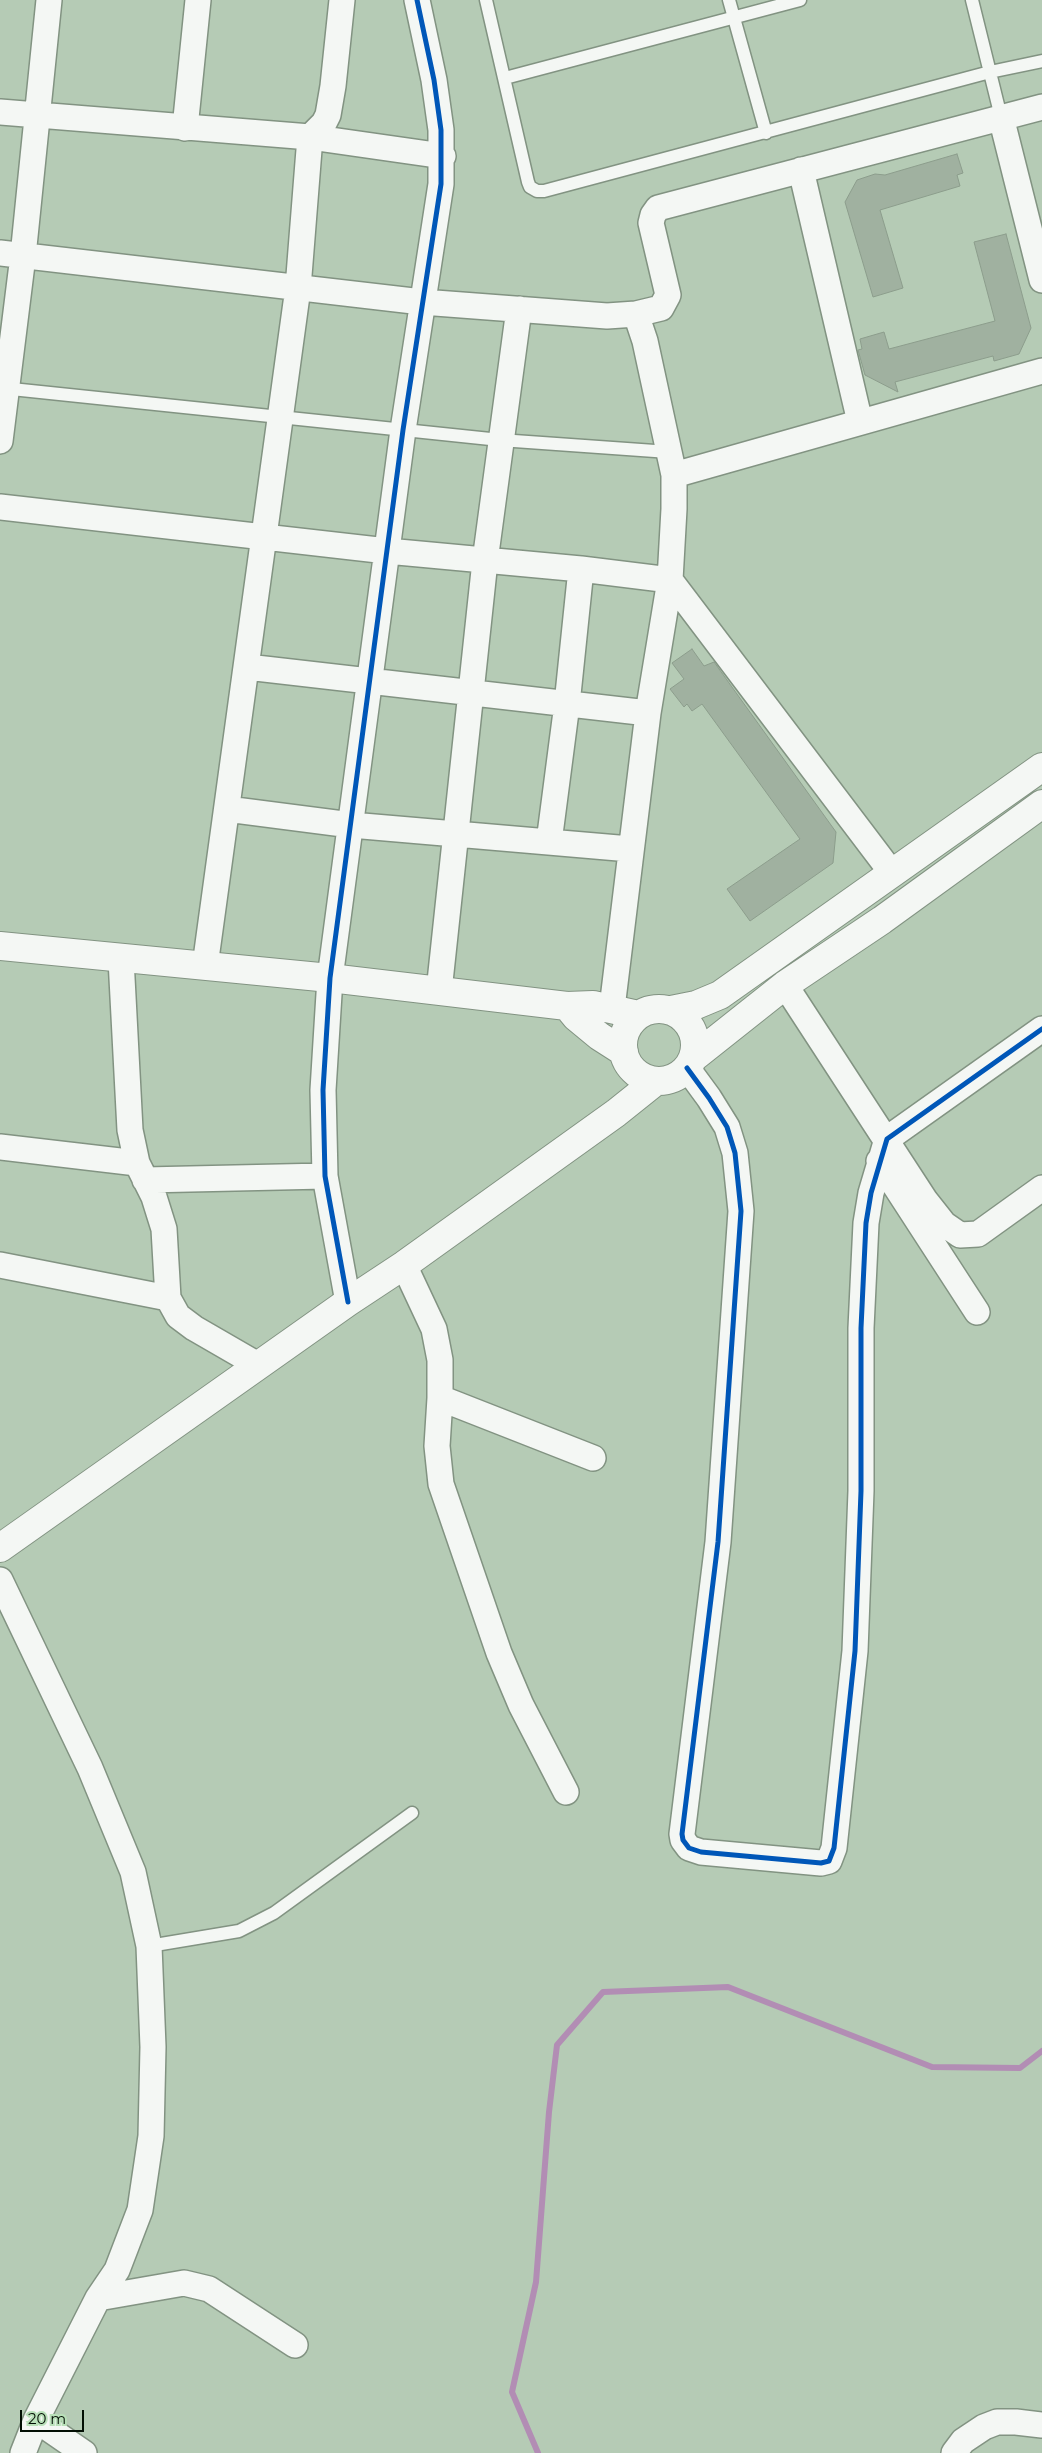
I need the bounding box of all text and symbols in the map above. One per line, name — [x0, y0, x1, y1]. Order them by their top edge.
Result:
scale bar — [22, 2400, 86, 2432]
text: 20 m — [28, 2409, 66, 2428]

